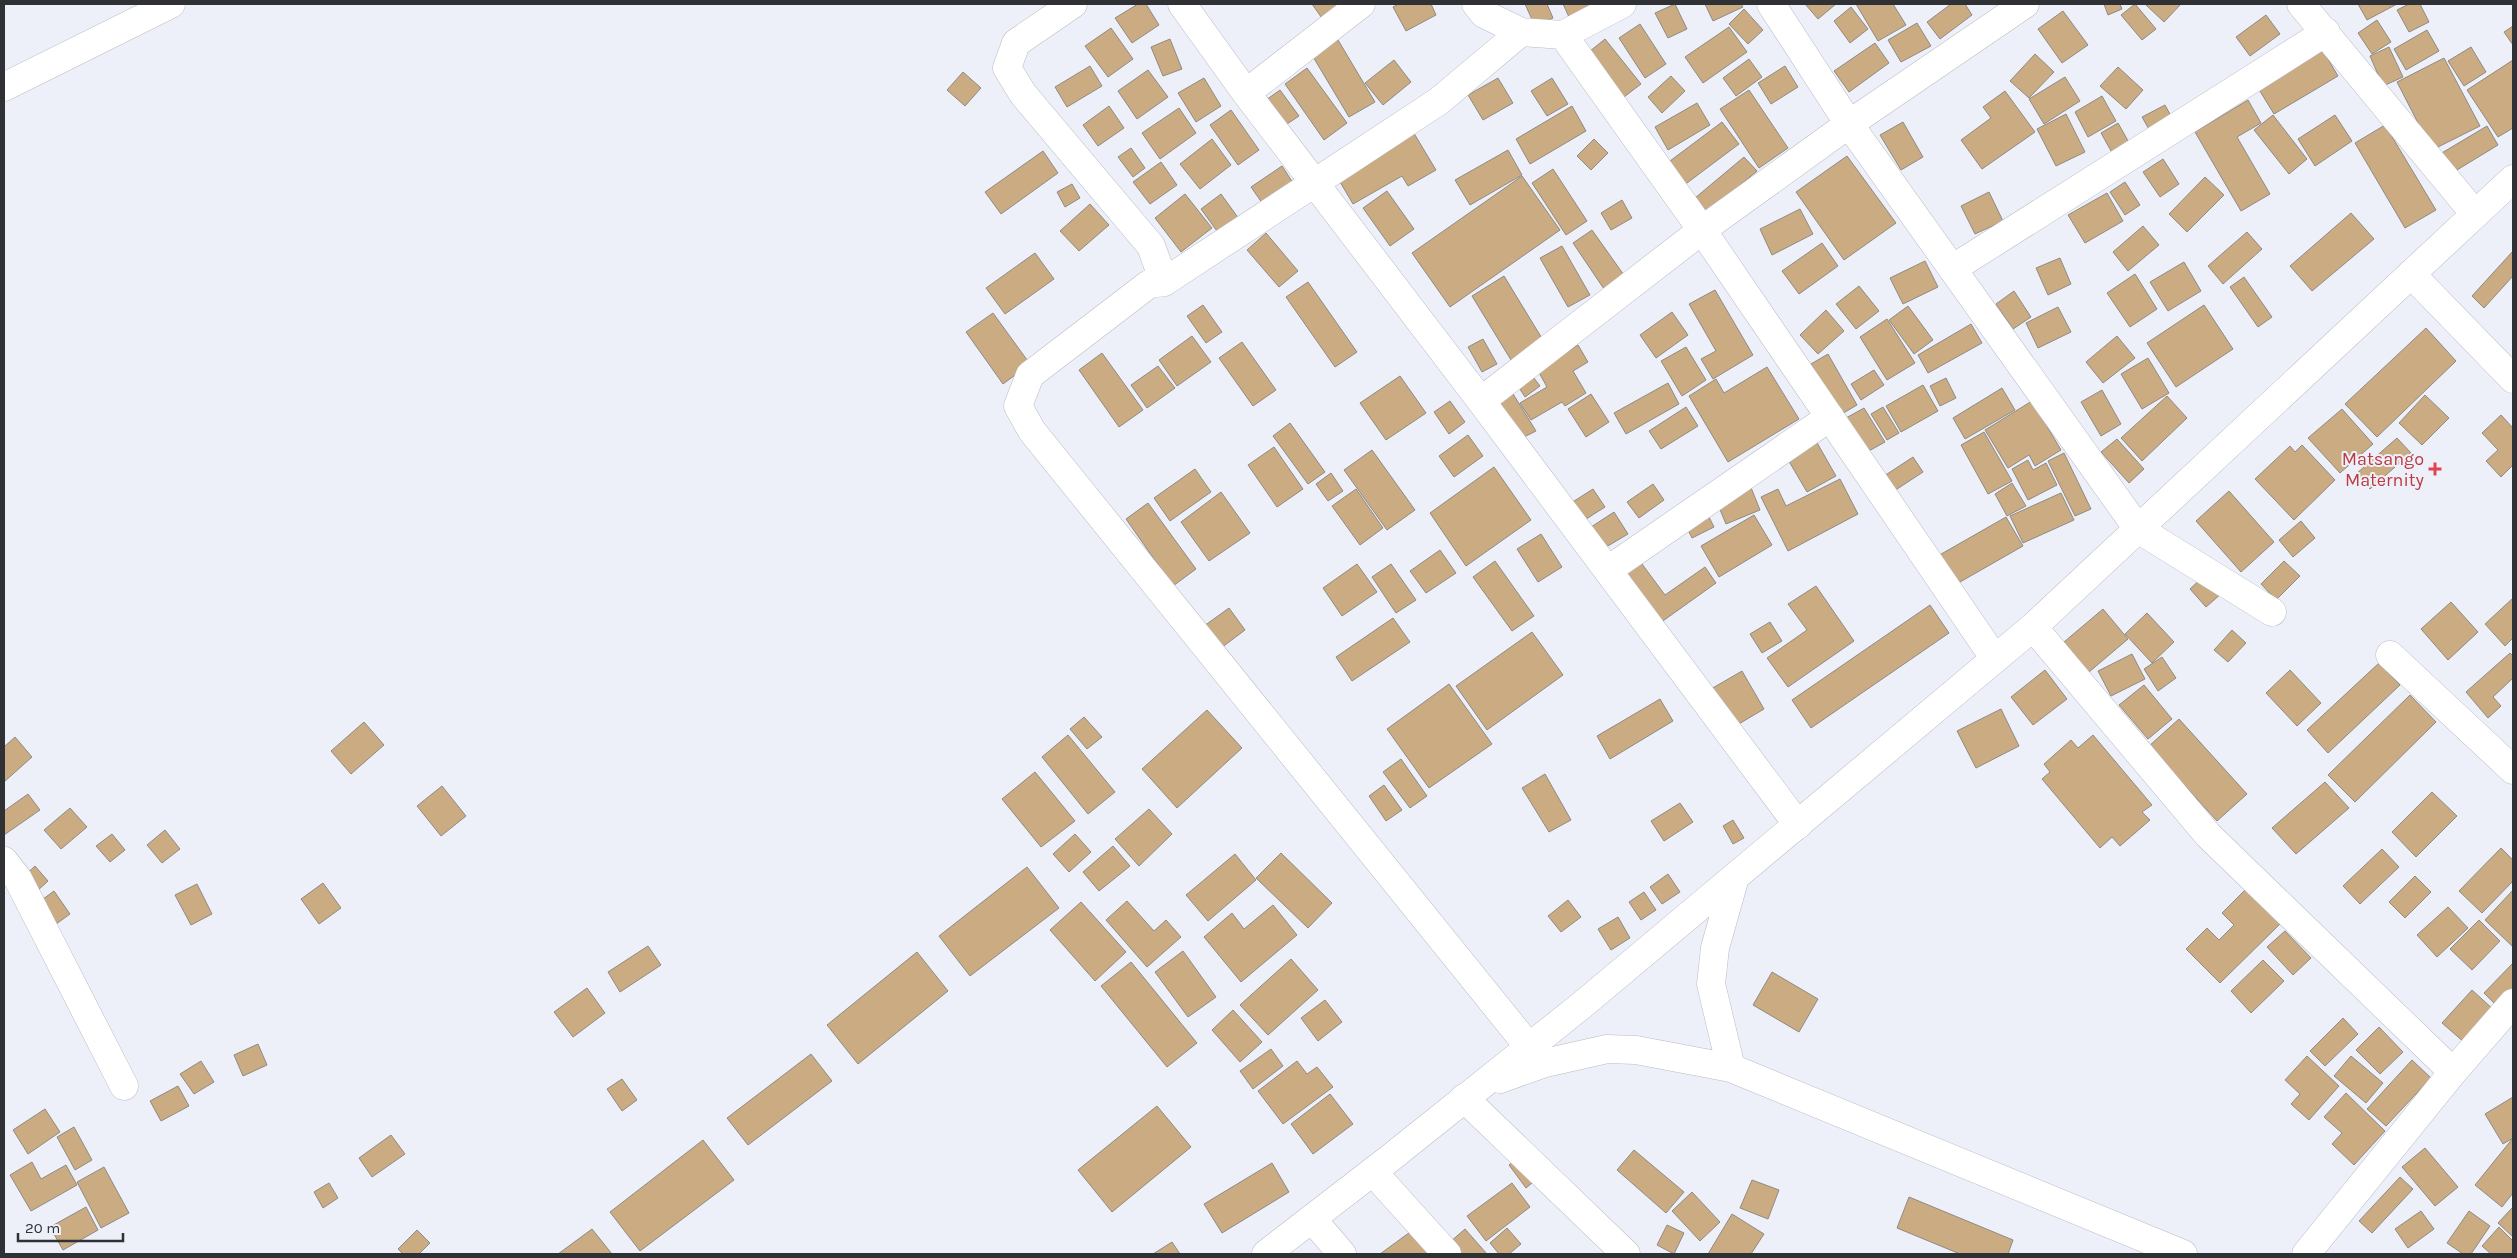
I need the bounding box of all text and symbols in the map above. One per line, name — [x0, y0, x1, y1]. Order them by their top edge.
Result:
place label: Matsango Maternity — [2342, 448, 2425, 491]
marker: Matsango Maternity — [2428, 462, 2442, 476]
scale bar — [18, 1210, 122, 1242]
text: 20 m — [25, 1219, 60, 1237]

